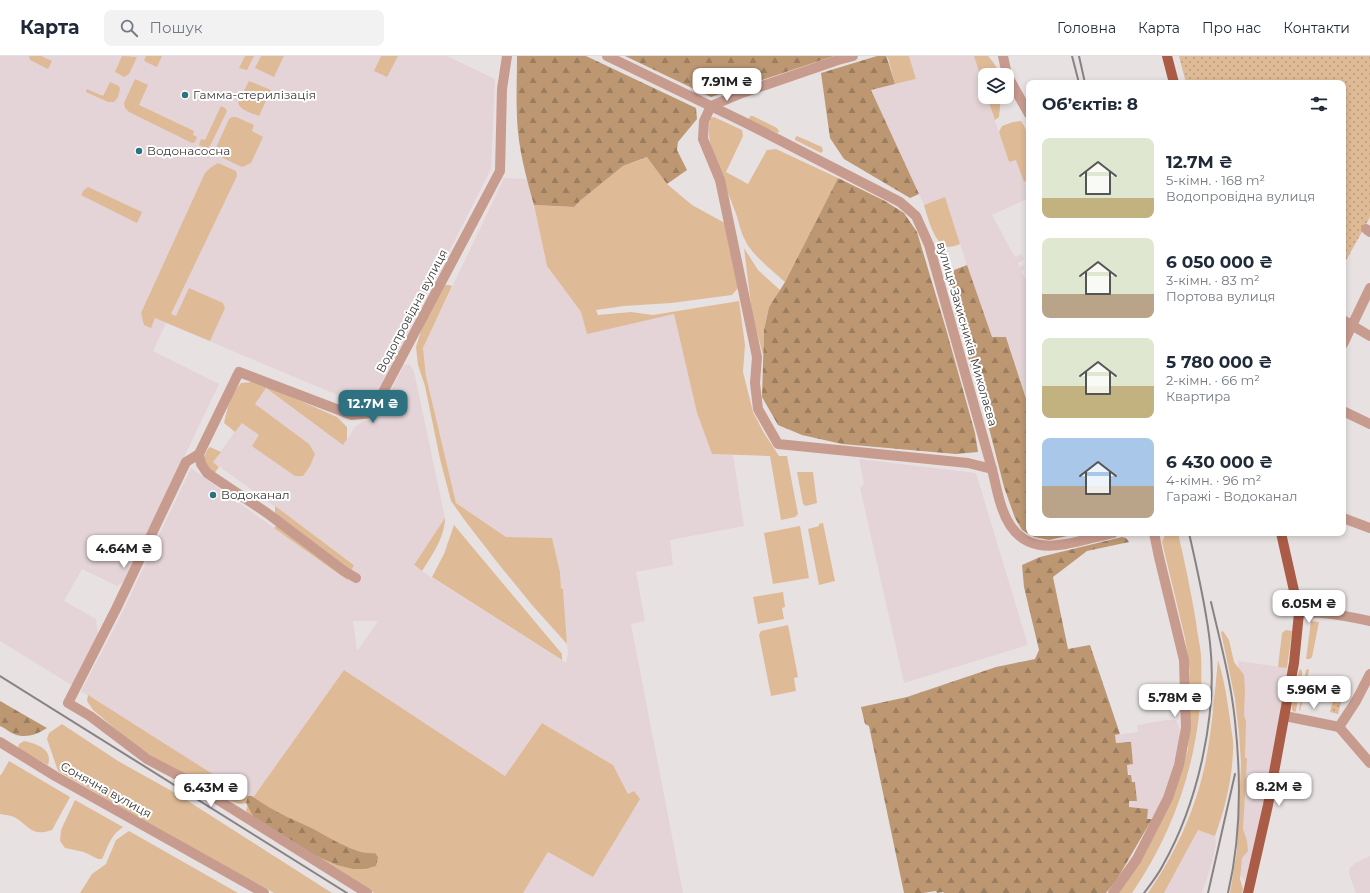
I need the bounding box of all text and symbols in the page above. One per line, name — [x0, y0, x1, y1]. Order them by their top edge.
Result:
search box — [104, 10, 384, 46]
text: Карта — [20, 16, 80, 39]
icon: search — [118, 17, 140, 39]
text: Пошук — [150, 18, 202, 37]
text: Головна — [1057, 19, 1116, 37]
text: Карта — [1138, 19, 1180, 37]
text: Про нас — [1202, 19, 1261, 37]
text: Контакти — [1283, 19, 1350, 37]
pin: 7.91M ₴ — [690, 68, 764, 102]
map controls — [978, 68, 1014, 104]
button: layers — [978, 68, 1014, 104]
text: 7.91M ₴ — [702, 73, 753, 89]
place label: Гамма-стерилізація — [193, 87, 316, 102]
marker: Гамма-стерилізація — [180, 90, 190, 100]
icon: filters — [1308, 93, 1330, 115]
text: Об’єктів: 8 — [1042, 94, 1138, 114]
place label: Водонасосна — [147, 143, 230, 158]
marker: Водонасосна — [134, 146, 144, 156]
text: 12.7M ₴ — [1166, 152, 1233, 172]
icon: home — [1074, 154, 1122, 202]
text: 5-кімн. · 168 m² — [1166, 172, 1265, 188]
text: Водопровідна вулиця — [1166, 188, 1315, 204]
street label: вулиця Захисників Миколаєва — [934, 240, 1001, 428]
street label: Водопровідна вулиця — [373, 246, 450, 375]
text: 6 050 000 ₴ — [1166, 252, 1273, 272]
icon: home — [1074, 254, 1122, 302]
text: 3-кімн. · 83 m² — [1166, 272, 1260, 288]
text: Портова вулиця — [1166, 288, 1275, 304]
text: 5 780 000 ₴ — [1166, 352, 1272, 372]
icon: home — [1074, 354, 1122, 402]
text: 2-кімн. · 66 m² — [1166, 372, 1260, 388]
text: Квартира — [1166, 388, 1231, 404]
pin: 12.7M ₴ — [336, 390, 410, 424]
text: 12.7M ₴ — [348, 395, 398, 411]
text: 6 430 000 ₴ — [1166, 452, 1273, 472]
icon: home — [1074, 454, 1122, 502]
text: 4-кімн. · 96 m² — [1166, 472, 1261, 488]
place label: Водоканал — [221, 487, 290, 502]
text: Гаражі - Водоканал — [1166, 488, 1297, 504]
marker: Водоканал — [208, 490, 218, 500]
pin: 4.64M ₴ — [87, 535, 161, 569]
text: 4.64M ₴ — [96, 540, 152, 556]
pin: 6.05M ₴ — [1272, 590, 1346, 624]
text: 6.05M ₴ — [1281, 595, 1337, 611]
pin: 5.96M ₴ — [1277, 676, 1351, 710]
text: 5.96M ₴ — [1287, 681, 1341, 697]
pin: 5.78M ₴ — [1138, 684, 1212, 718]
text: 5.78M ₴ — [1148, 689, 1202, 705]
street label: Сонячна вулиця — [58, 758, 154, 821]
pin: 8.2M ₴ — [1246, 773, 1312, 807]
pin: 6.43M ₴ — [174, 774, 248, 808]
text: 8.2M ₴ — [1256, 778, 1302, 794]
text: 6.43M ₴ — [183, 779, 239, 795]

